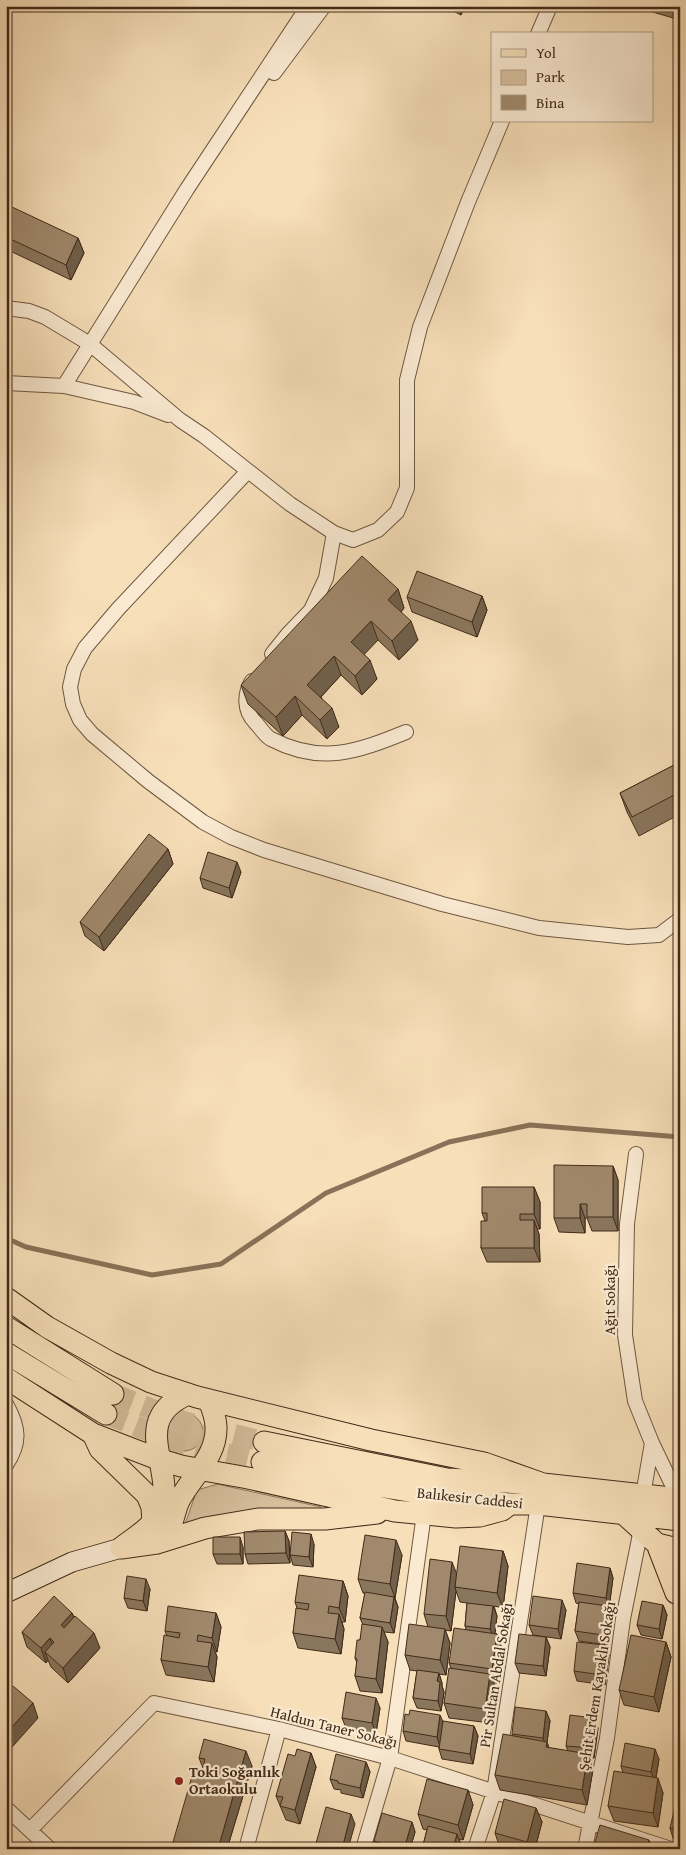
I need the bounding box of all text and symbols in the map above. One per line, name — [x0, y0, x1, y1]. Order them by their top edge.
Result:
legend — [491, 32, 654, 122]
text: Yol — [536, 42, 556, 63]
text: Park — [536, 66, 565, 87]
text: Bina — [536, 92, 564, 113]
street label: Ağıt Sokağı — [599, 1265, 620, 1335]
street label: Balıkesir Caddesi — [416, 1481, 524, 1514]
street label: Şehit Erdem Kayaklı Sokağı — [573, 1600, 620, 1772]
street label: Pir Sultan Abdal Sokağı — [474, 1601, 517, 1749]
street label: Haldun Taner Sokağı — [268, 1701, 400, 1752]
place label: Toki Soğanlık Ortaokulu — [189, 1761, 280, 1799]
marker: Toki Soğanlık Ortaokulu — [173, 1775, 185, 1787]

